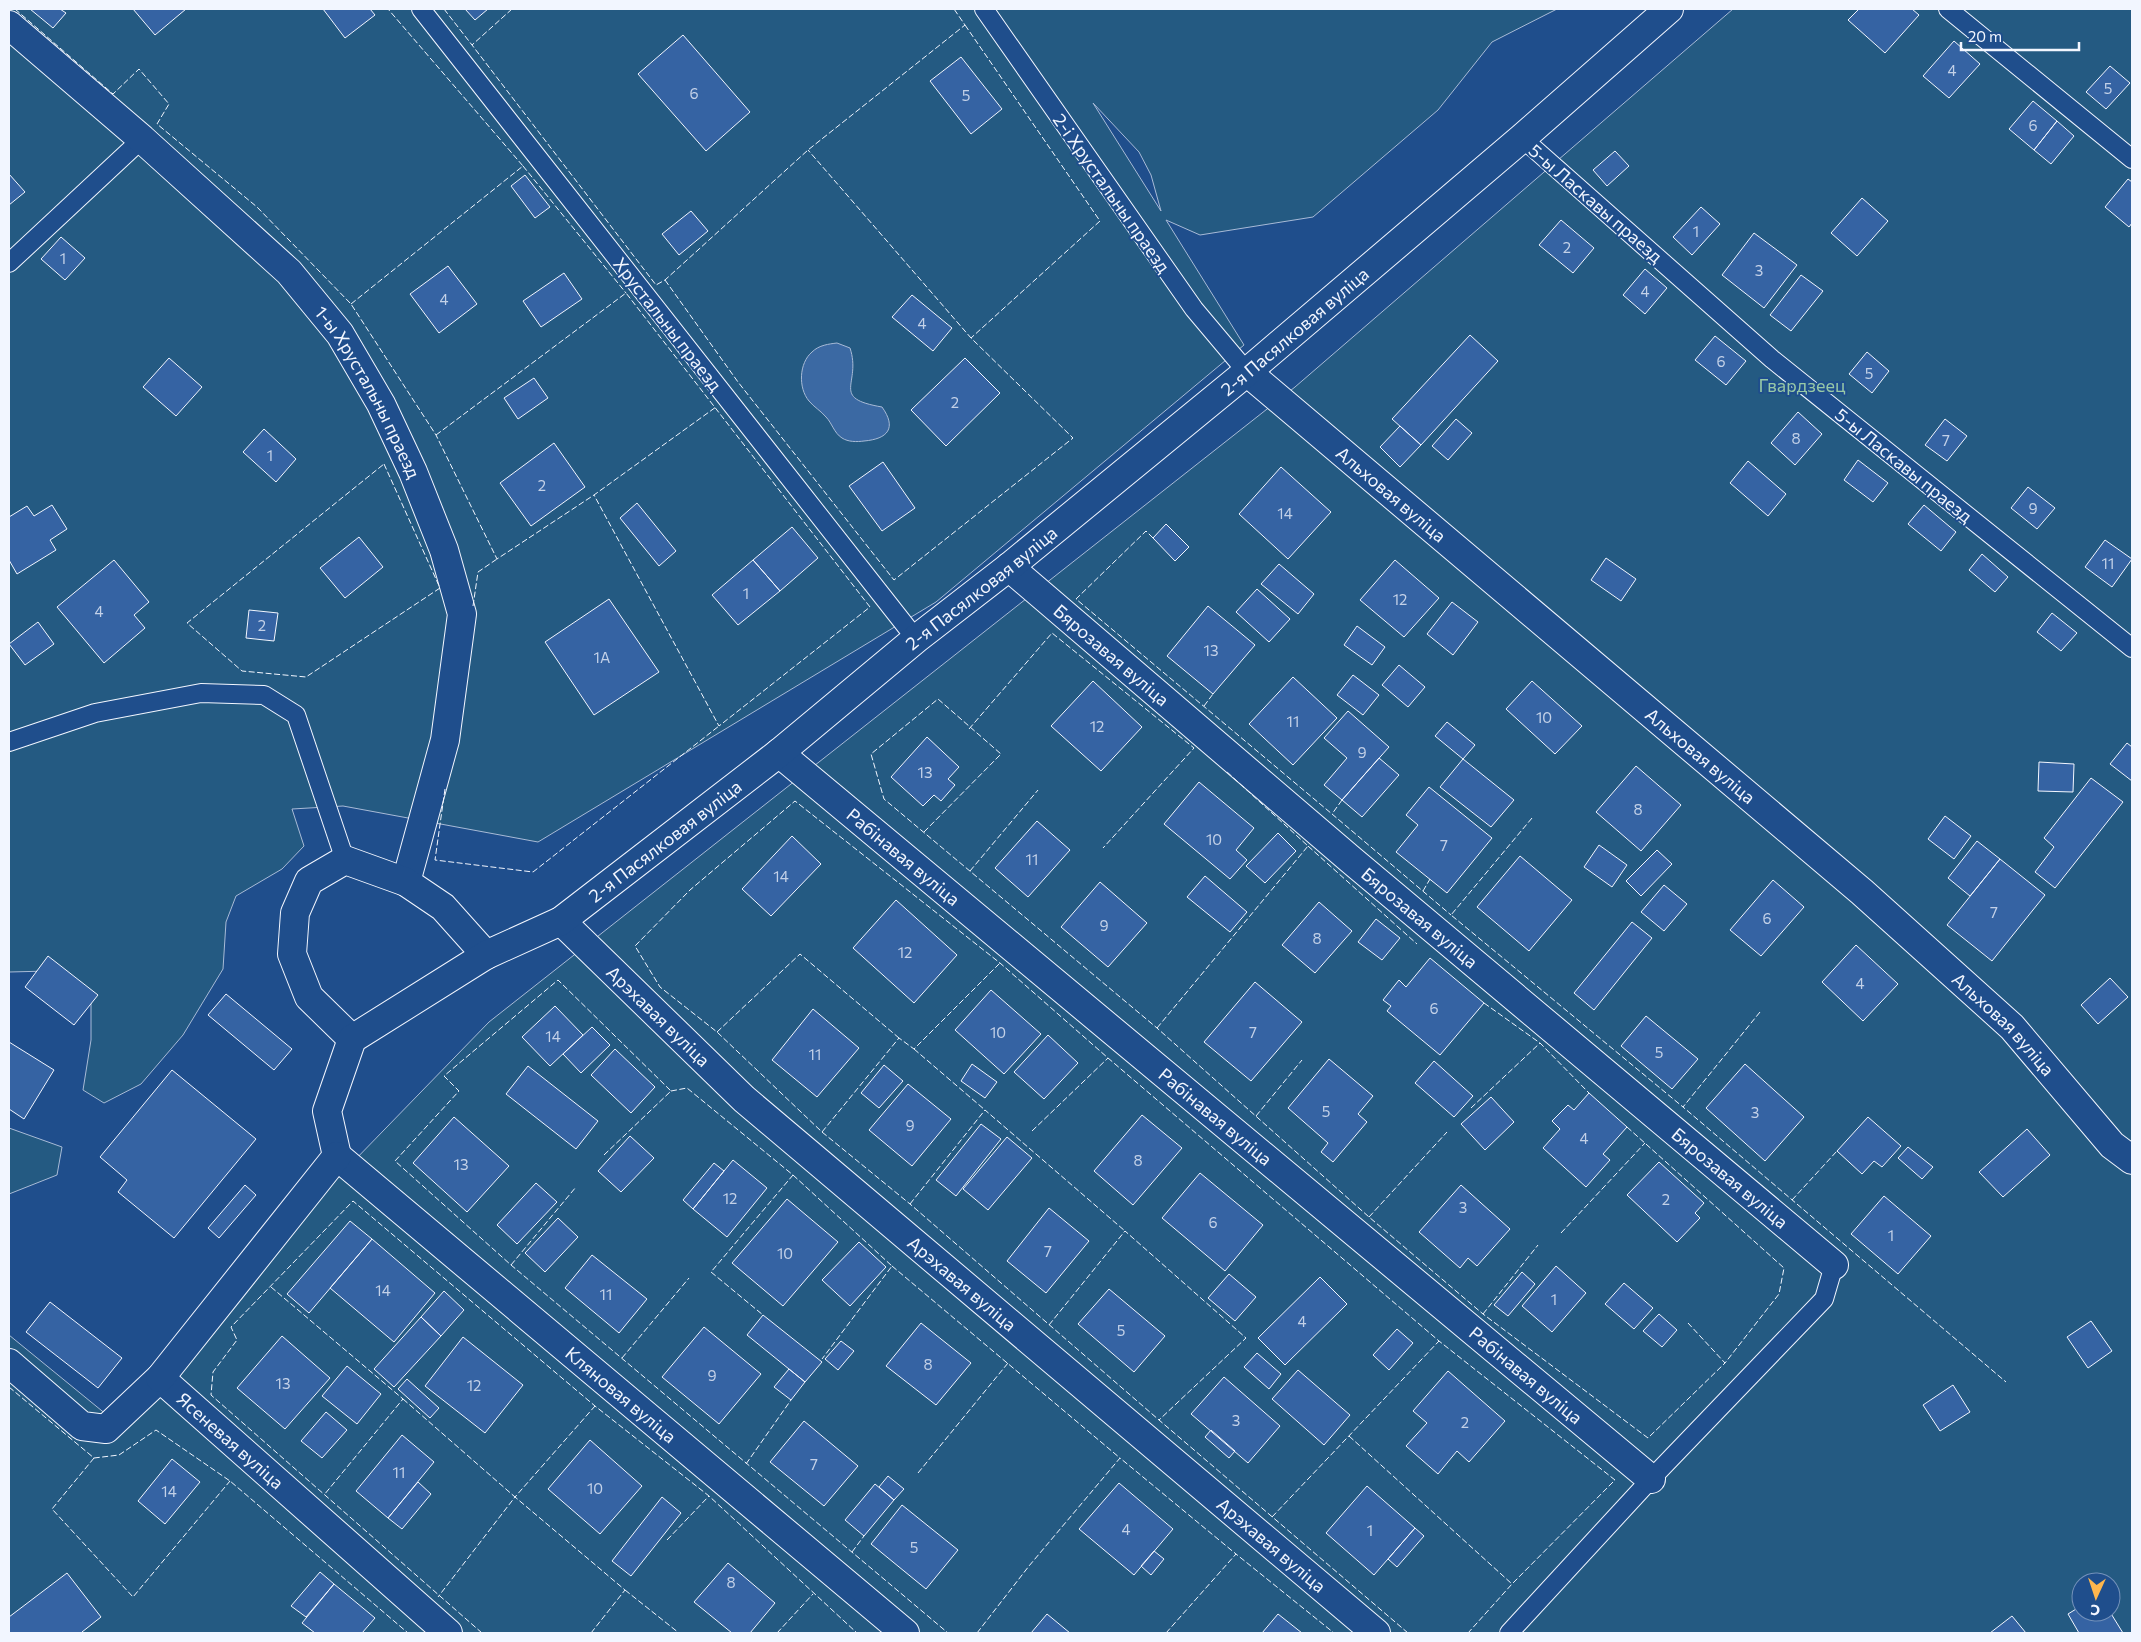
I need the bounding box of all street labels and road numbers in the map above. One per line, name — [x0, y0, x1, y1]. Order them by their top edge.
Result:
street label: 2-і Хрустальны праезд — [1049, 109, 1175, 277]
street label: 5-ы Ласкавы праезд — [1525, 139, 1668, 267]
street label: Хрустальны праезд — [609, 253, 727, 396]
street label: 2-я Пасялковая вуліца — [1216, 263, 1373, 400]
street label: 1-ы Хрустальны праезд — [310, 301, 426, 482]
street label: 5-ы Ласкавы праезд — [1831, 403, 1977, 527]
street label: Альховая вуліца — [1332, 441, 1451, 547]
street label: 2-я Пасялковая вуліца — [901, 521, 1061, 654]
street label: Бярозавая вуліца — [1049, 599, 1174, 710]
street label: Альховая вуліца — [1641, 703, 1760, 808]
street label: 2-я Пасялковая вуліца — [584, 775, 746, 907]
street label: Рабінавая вуліца — [842, 803, 965, 910]
street label: Бярозавая вуліца — [1357, 862, 1482, 973]
street label: Арэхавая вуліца — [602, 961, 715, 1071]
street label: Альховая вуліца — [1948, 968, 2059, 1080]
street label: Рабінавая вуліца — [1154, 1063, 1277, 1170]
street label: Бярозавая вуліца — [1667, 1123, 1793, 1233]
street label: Арэхавая вуліца — [903, 1231, 1021, 1335]
street label: Рабінавая вуліца — [1465, 1321, 1587, 1428]
street label: Кляновая вуліца — [561, 1342, 681, 1447]
street label: Ясеневая вуліца — [173, 1387, 288, 1493]
street label: Арэхавая вуліца — [1213, 1493, 1330, 1597]

